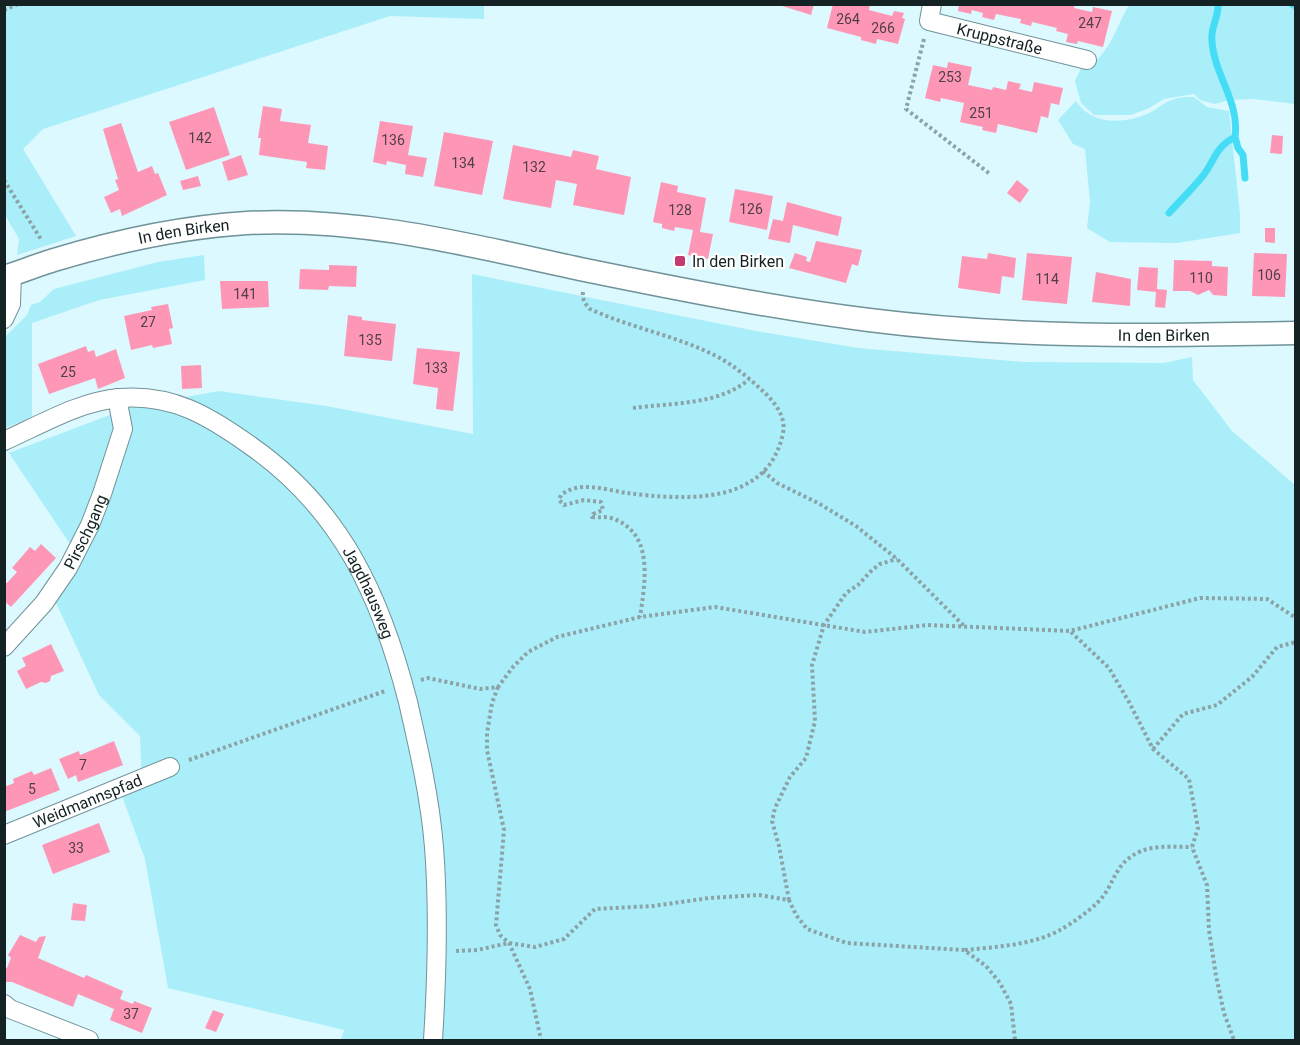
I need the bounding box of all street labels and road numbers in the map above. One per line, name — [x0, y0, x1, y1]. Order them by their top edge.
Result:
street label: Kruppstraße — [955, 19, 1044, 59]
street label: In den Birken — [137, 215, 230, 248]
street label: In den Birken — [1118, 326, 1210, 345]
street label: Pirschgang — [60, 492, 111, 573]
street label: Jagdhausweg — [339, 543, 397, 641]
street label: Weidmannspfad — [30, 771, 145, 832]

